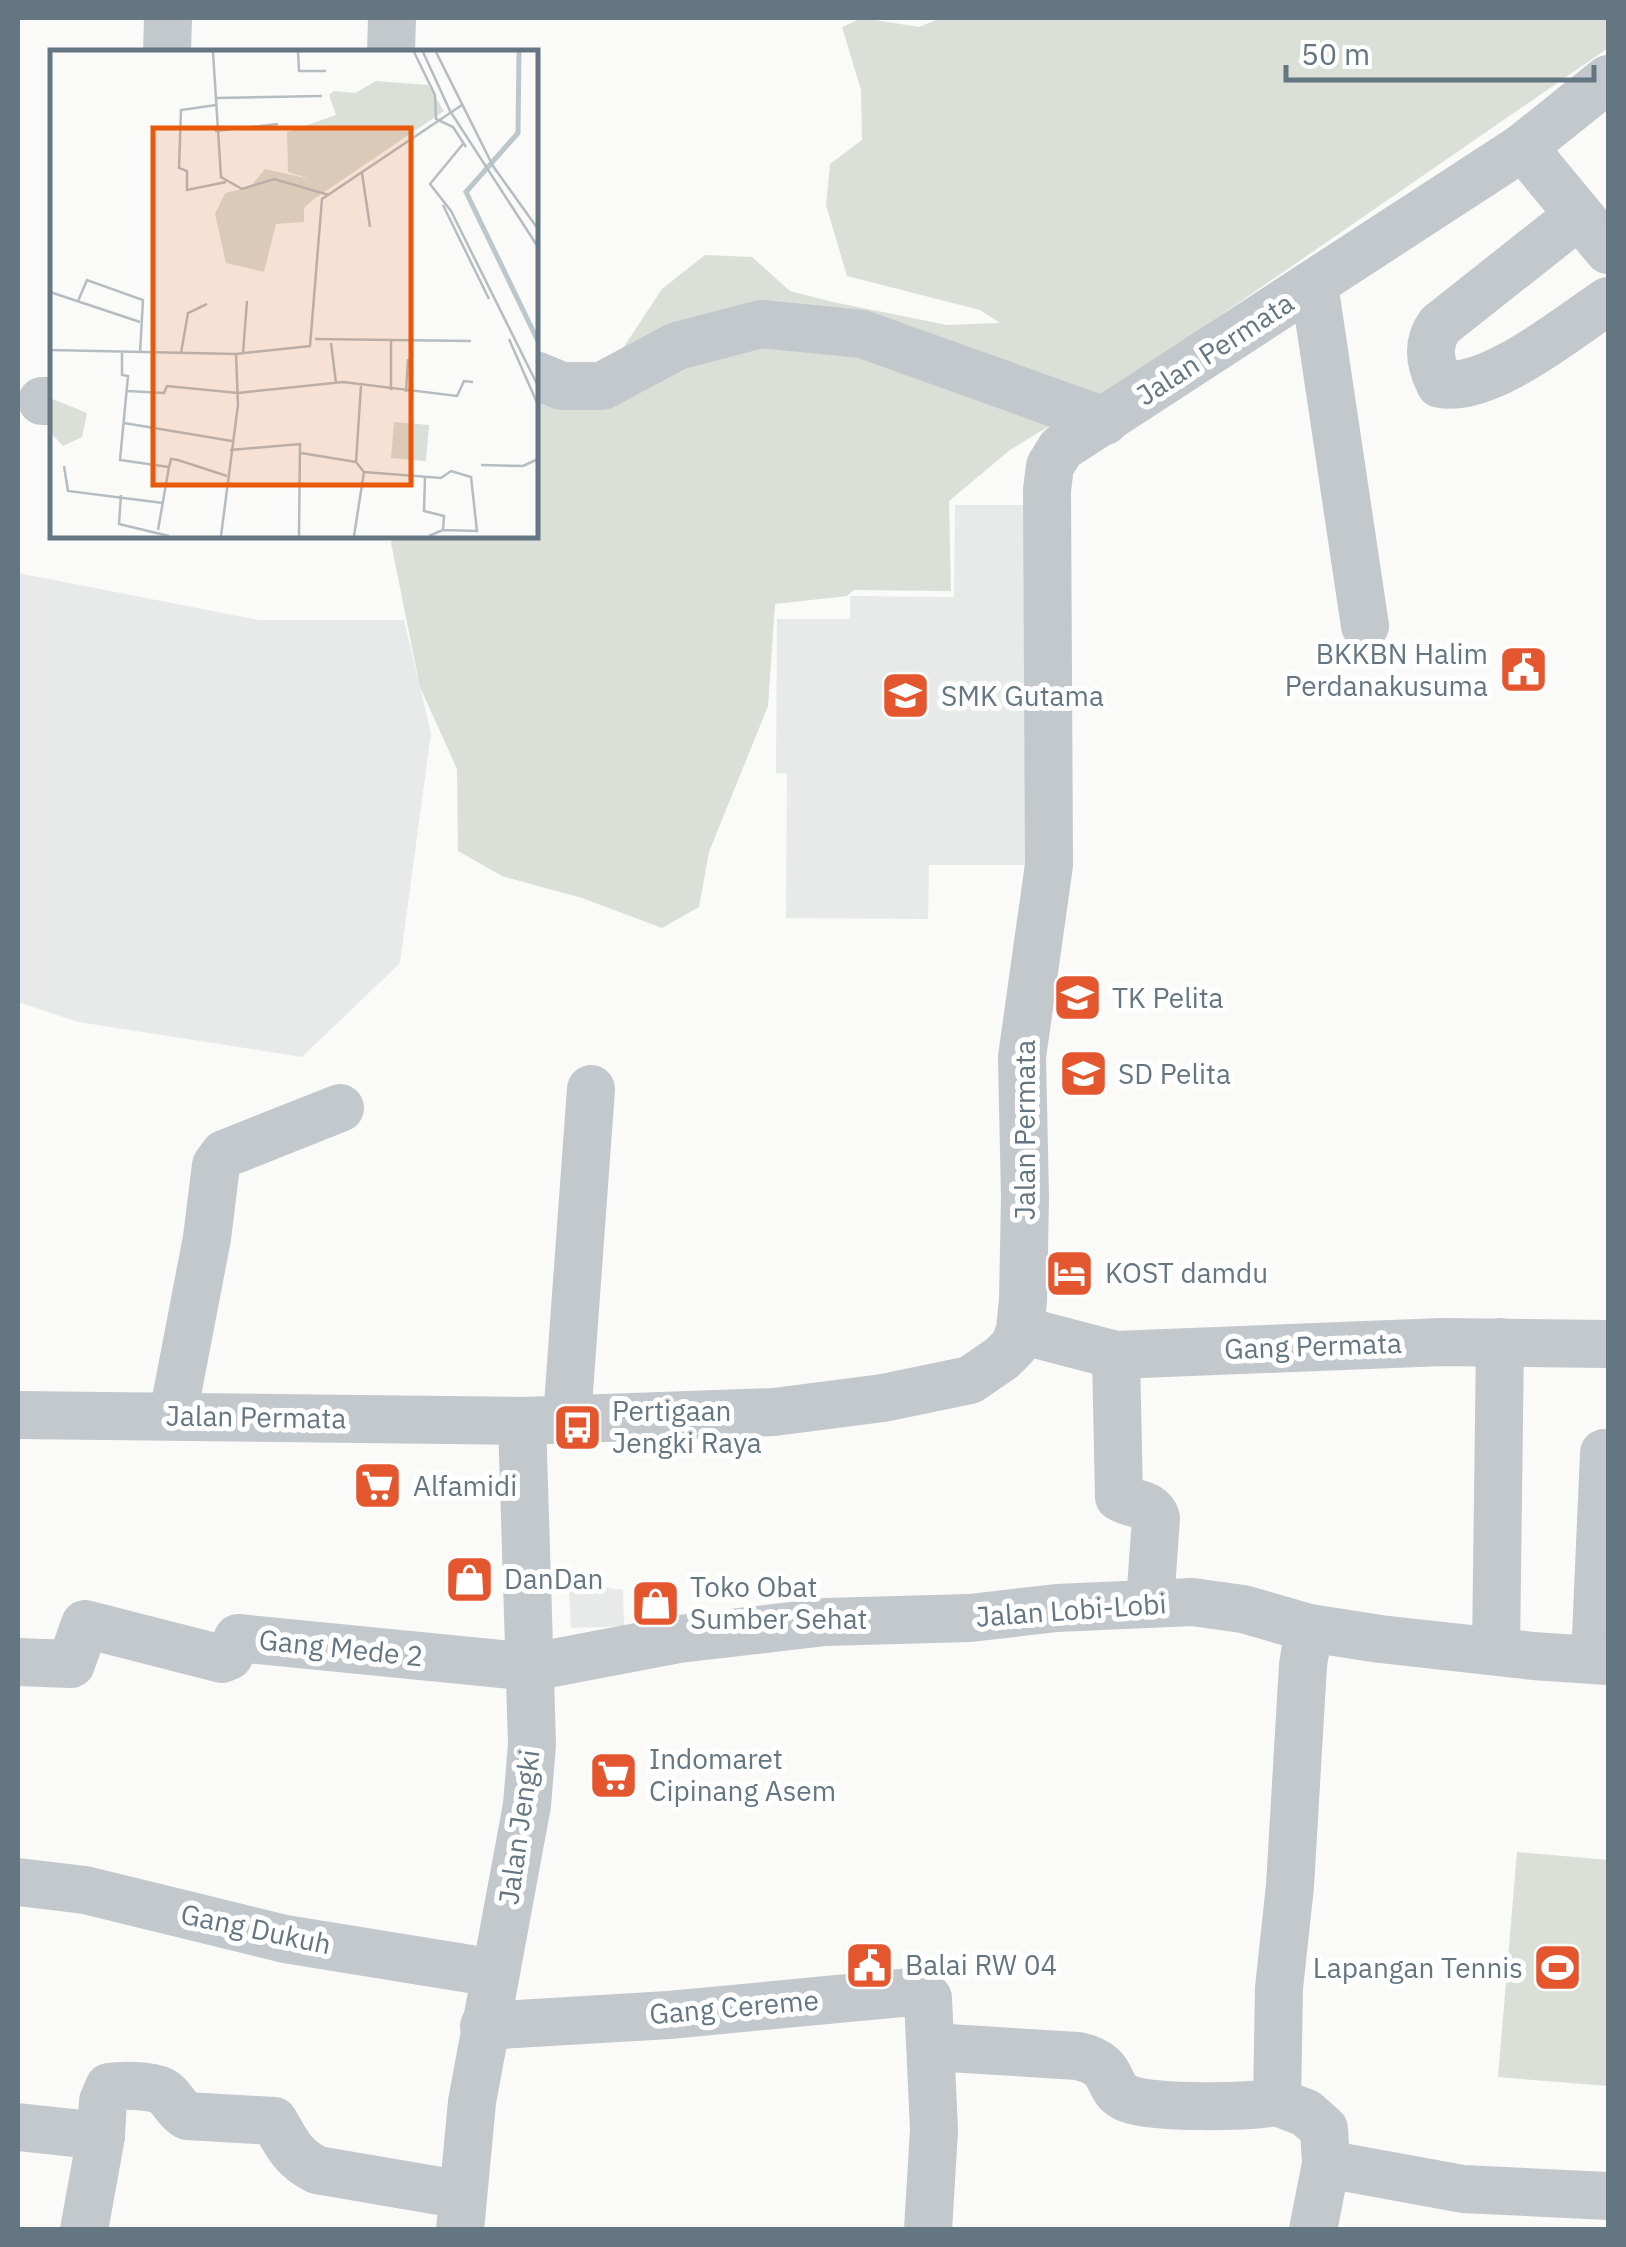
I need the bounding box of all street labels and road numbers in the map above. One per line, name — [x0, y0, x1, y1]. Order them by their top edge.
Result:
street label: Jalan Permata — [1129, 284, 1301, 413]
street label: Jalan Permata — [1006, 1040, 1043, 1220]
street label: Gang Permata — [1223, 1324, 1403, 1367]
street label: Jalan Permata — [165, 1396, 347, 1437]
street label: Jalan Lobi-Lobi — [974, 1584, 1167, 1635]
street label: Gang Mede 2 — [257, 1620, 425, 1675]
street label: Jalan Jengki — [489, 1747, 548, 1907]
street label: Gang Dukuh — [178, 1895, 335, 1962]
street label: Gang Cereme — [648, 1981, 820, 2032]

